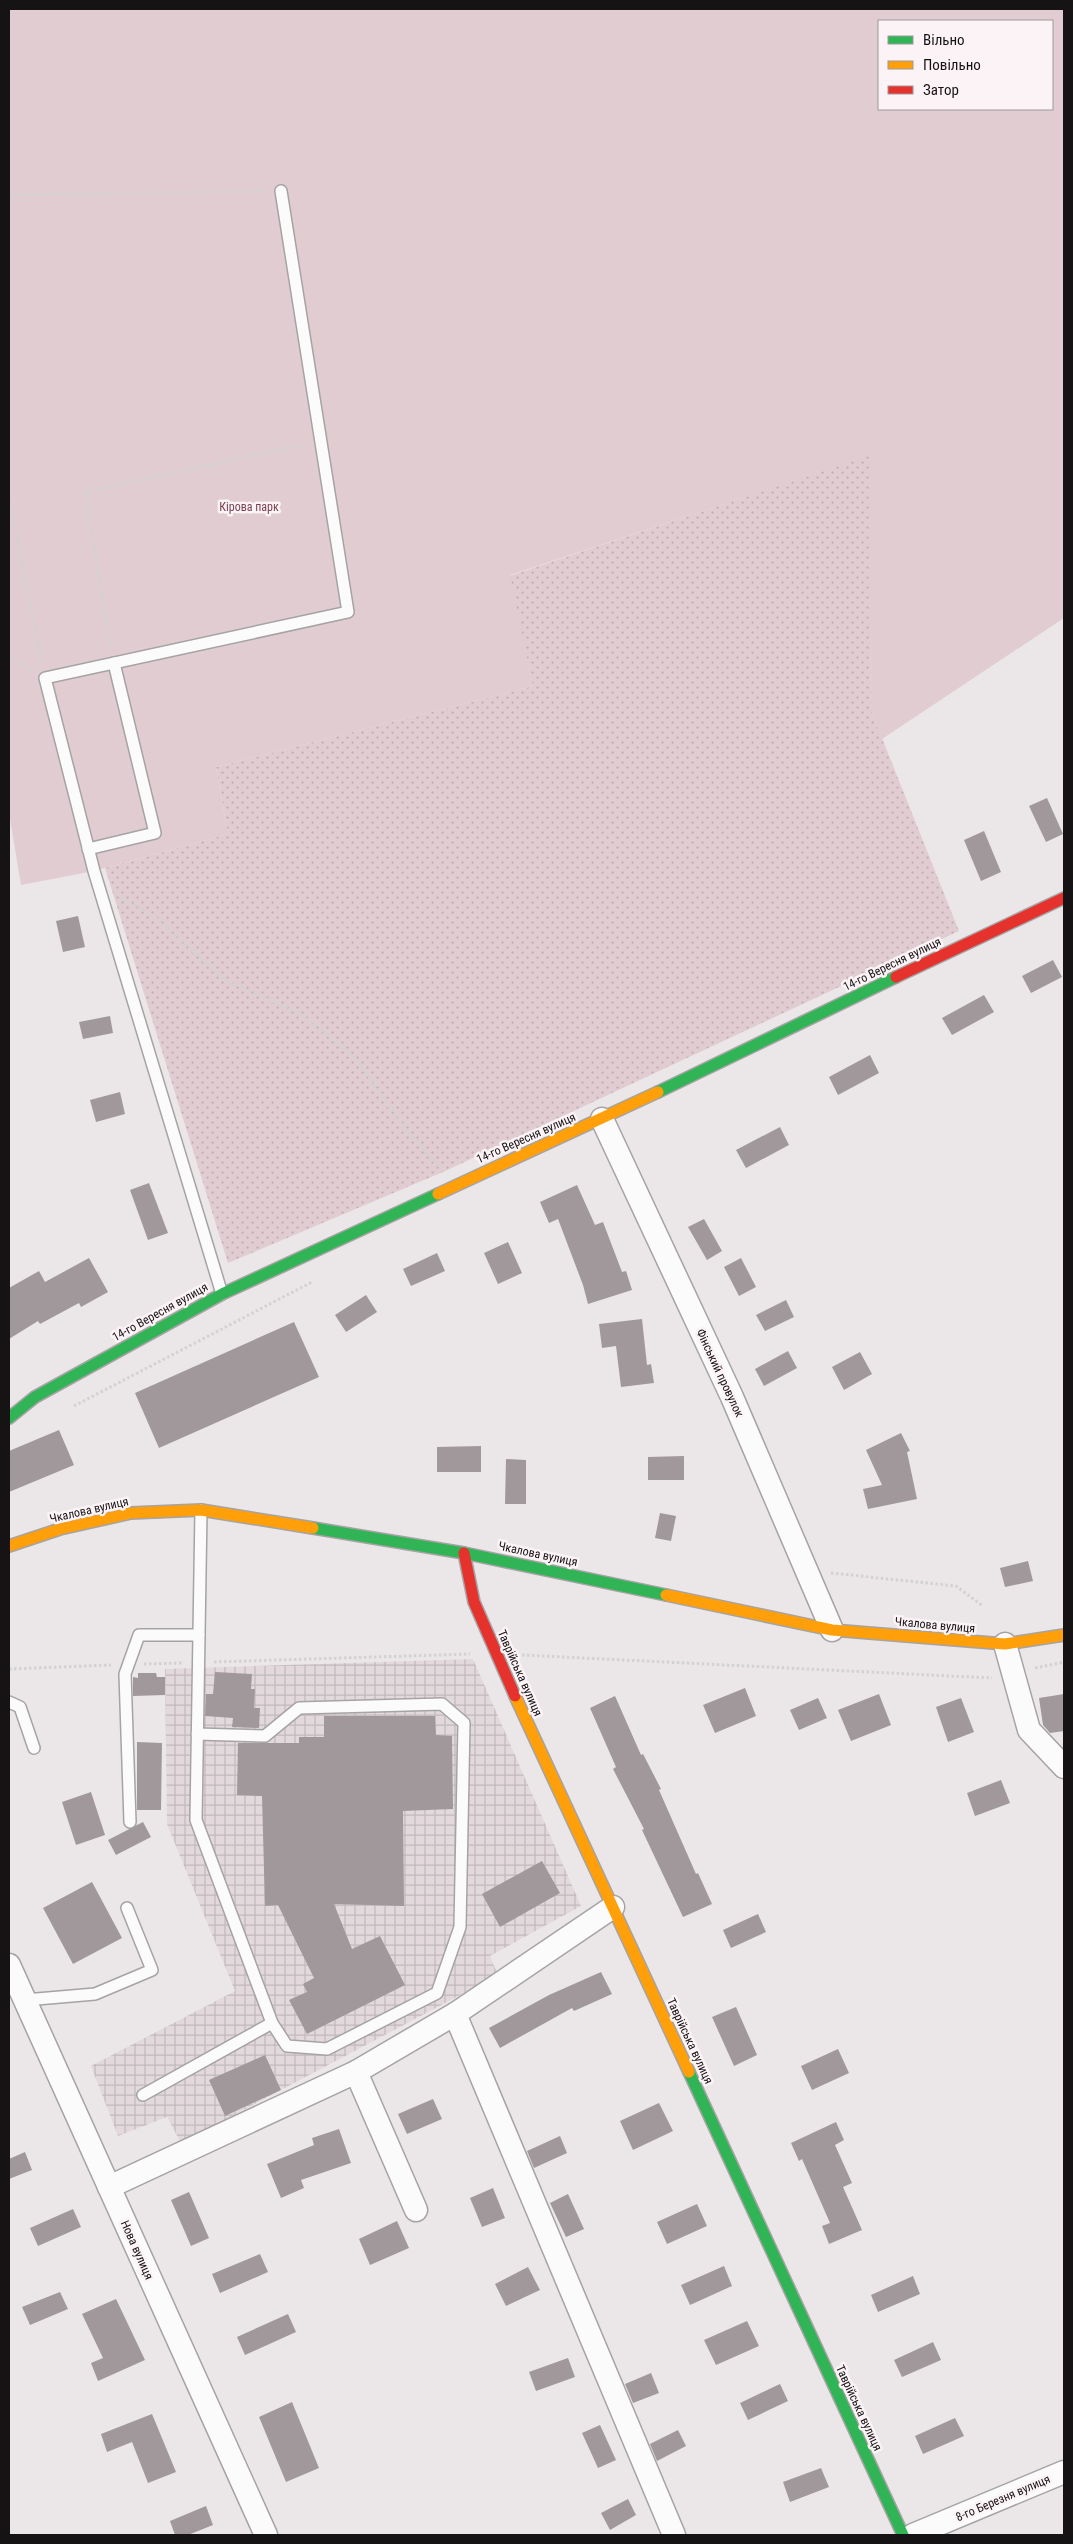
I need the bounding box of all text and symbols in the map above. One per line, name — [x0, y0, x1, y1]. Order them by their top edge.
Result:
legend — [878, 20, 1053, 110]
text: Вільно — [923, 31, 965, 49]
text: Повільно — [923, 56, 981, 74]
text: Затор — [923, 81, 959, 99]
park label: Кірова парк — [219, 500, 279, 514]
street label: 14-го Вересня вулиця — [841, 934, 943, 994]
street label: 14-го Вересня вулиця — [474, 1110, 578, 1166]
street label: 14-го Вересня вулиця — [110, 1280, 210, 1344]
street label: Фінський провулок — [693, 1327, 747, 1420]
street label: Чкалова вулиця — [48, 1494, 130, 1526]
street label: Чкалова вулиця — [497, 1539, 579, 1569]
street label: Чкалова вулиця — [894, 1615, 976, 1635]
street label: Таврійська вулиця — [495, 1628, 545, 1718]
street label: Таврійська вулиця — [664, 1996, 716, 2086]
street label: Нова вулиця — [118, 2218, 156, 2282]
street label: Таврійська вулиця — [833, 2363, 885, 2453]
street label: 8-го Березня вулиця — [954, 2472, 1052, 2524]

